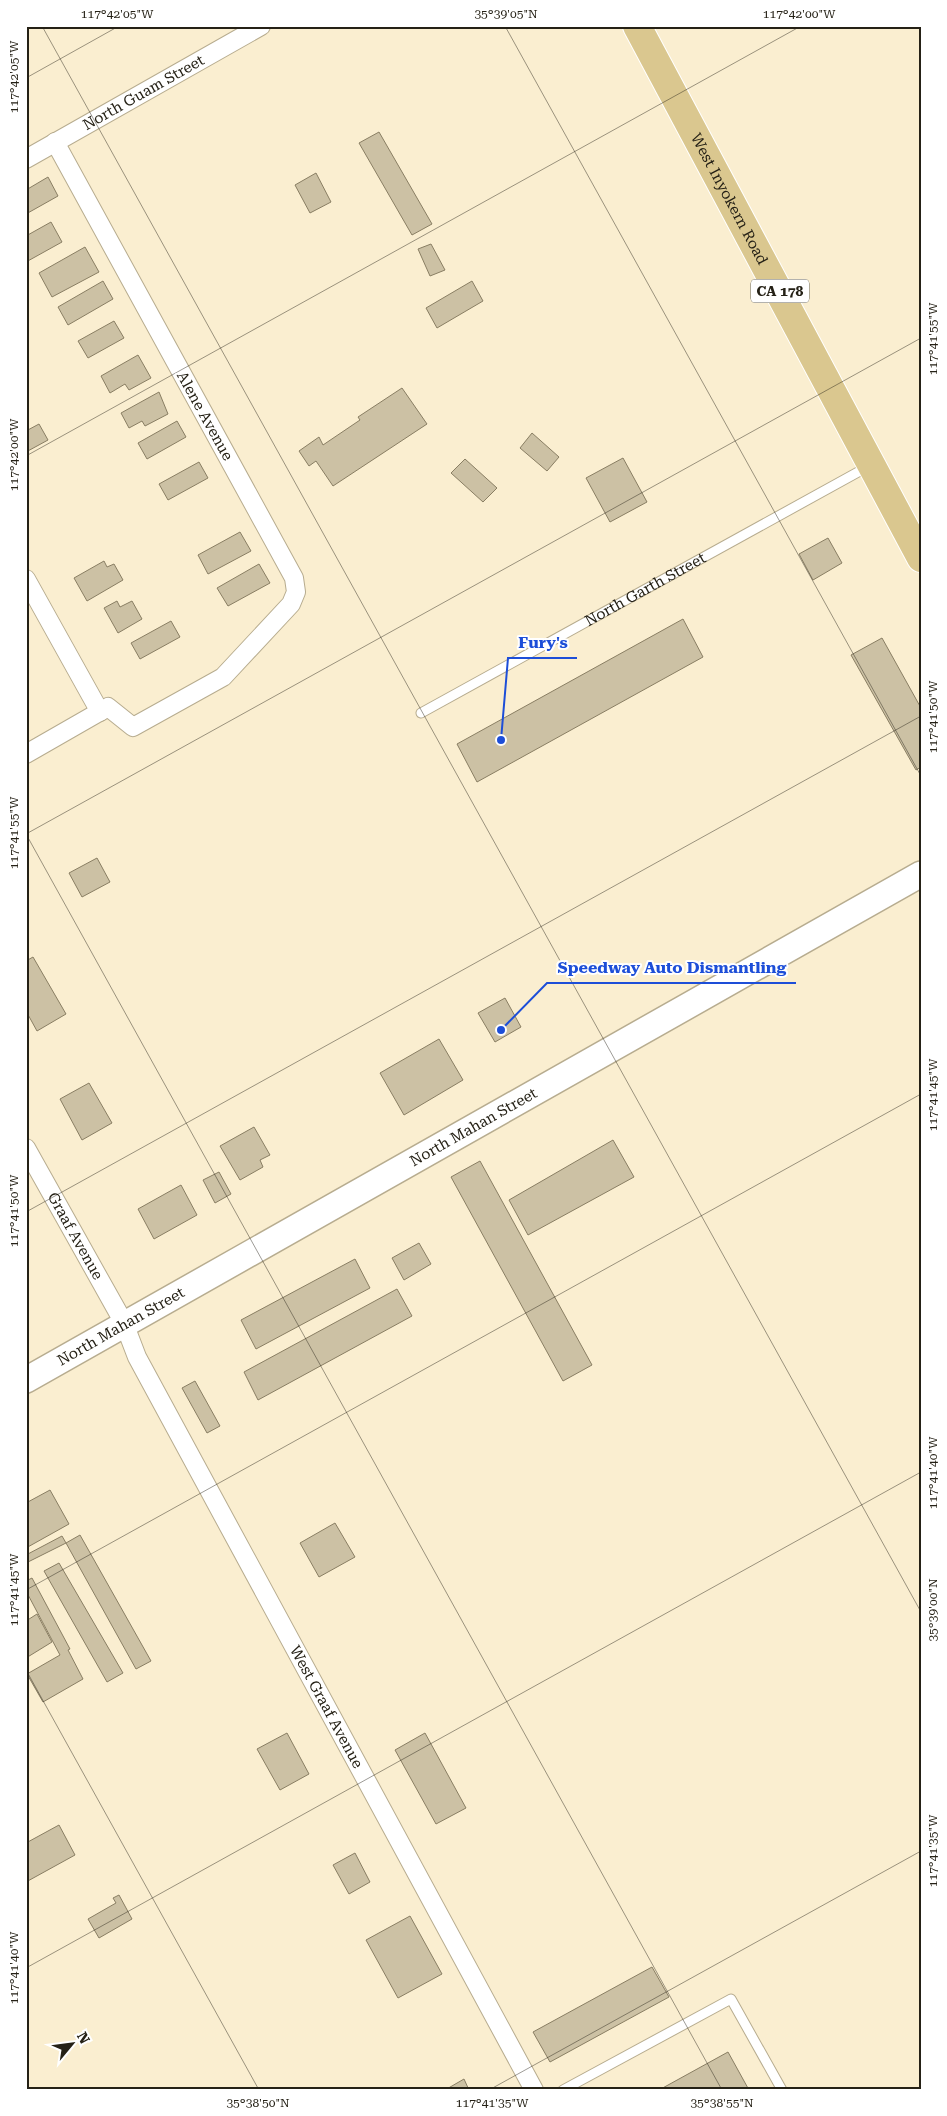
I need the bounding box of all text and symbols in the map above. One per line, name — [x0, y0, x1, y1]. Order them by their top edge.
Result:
text: 117°42'05"W — [81, 7, 154, 21]
text: 35°39'05"N — [474, 7, 538, 21]
text: 117°42'00"W — [763, 7, 836, 21]
text: 117°42'05"W — [7, 40, 21, 113]
street label: North Guam Street — [80, 51, 208, 134]
street label: West Inyokern Road — [687, 130, 772, 268]
road number: CA 178 — [751, 280, 809, 302]
text: 117°41'55"W — [926, 302, 940, 375]
street label: Alene Avenue — [173, 368, 237, 464]
text: 117°42'00"W — [7, 418, 21, 491]
street label: North Garth Street — [582, 549, 709, 630]
callout: Fury's — [508, 627, 577, 658]
text: Fury's — [518, 633, 568, 652]
text: 117°41'50"W — [926, 680, 940, 753]
text: 117°41'55"W — [7, 796, 21, 869]
callout: Speedway Auto Dismantling — [547, 952, 796, 983]
text: Speedway Auto Dismantling — [558, 958, 787, 977]
text: 117°41'45"W — [926, 1058, 940, 1131]
street label: North Mahan Street — [407, 1084, 541, 1170]
text: 117°41'50"W — [7, 1174, 21, 1247]
street label: Graaf Avenue — [44, 1189, 107, 1283]
street label: North Mahan Street — [54, 1283, 188, 1369]
text: 117°41'40"W — [926, 1436, 940, 1509]
text: 117°41'45"W — [7, 1553, 21, 1626]
text: 35°39'00"N — [926, 1578, 940, 1642]
street label: West Graaf Avenue — [286, 1643, 367, 1771]
text: 117°41'35"W — [926, 1814, 940, 1887]
text: 117°41'40"W — [7, 1931, 21, 2004]
north arrow — [48, 2018, 98, 2068]
text: N — [74, 2029, 93, 2046]
text: 35°38'50"N — [226, 2096, 290, 2110]
text: 117°41'35"W — [456, 2096, 529, 2110]
text: 35°38'55"N — [690, 2096, 754, 2110]

